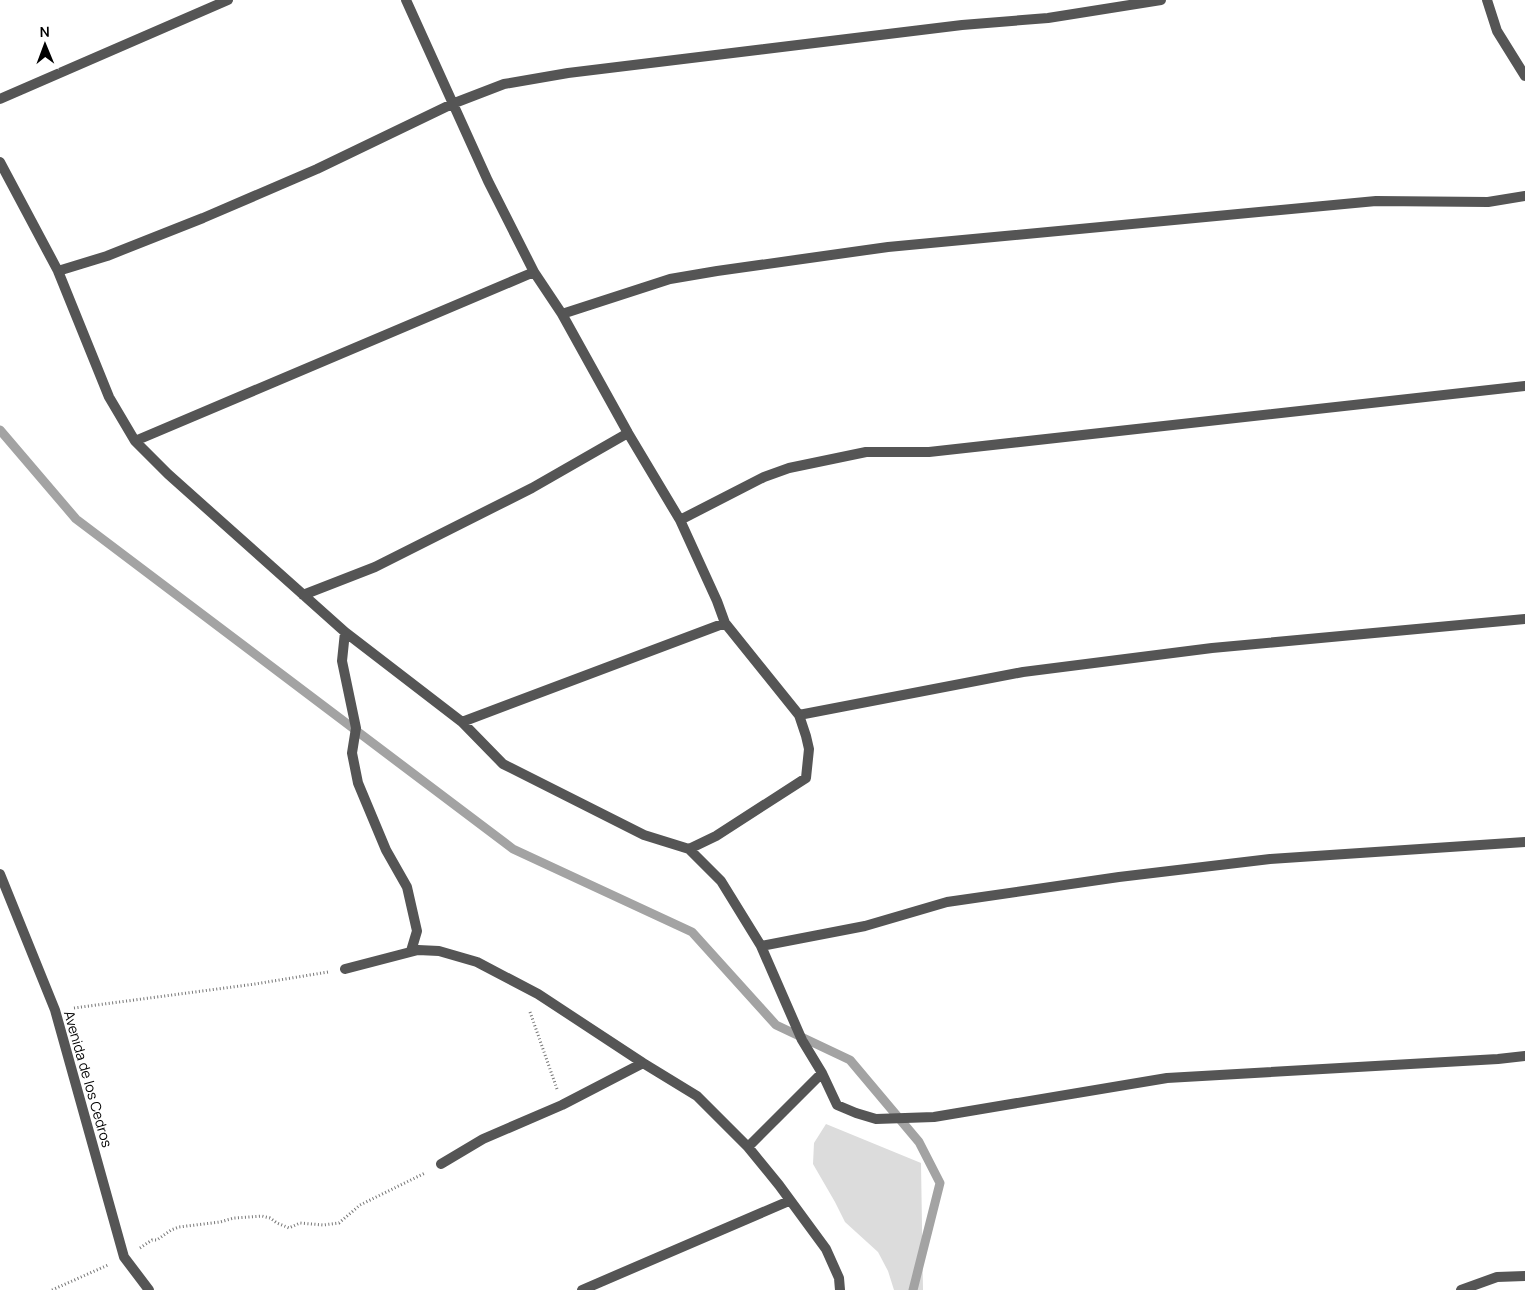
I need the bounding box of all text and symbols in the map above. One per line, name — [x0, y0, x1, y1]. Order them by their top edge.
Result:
north arrow — [20, 20, 70, 70]
text: N — [40, 22, 50, 41]
street label: Avenida de los Cedros — [60, 1008, 117, 1149]

